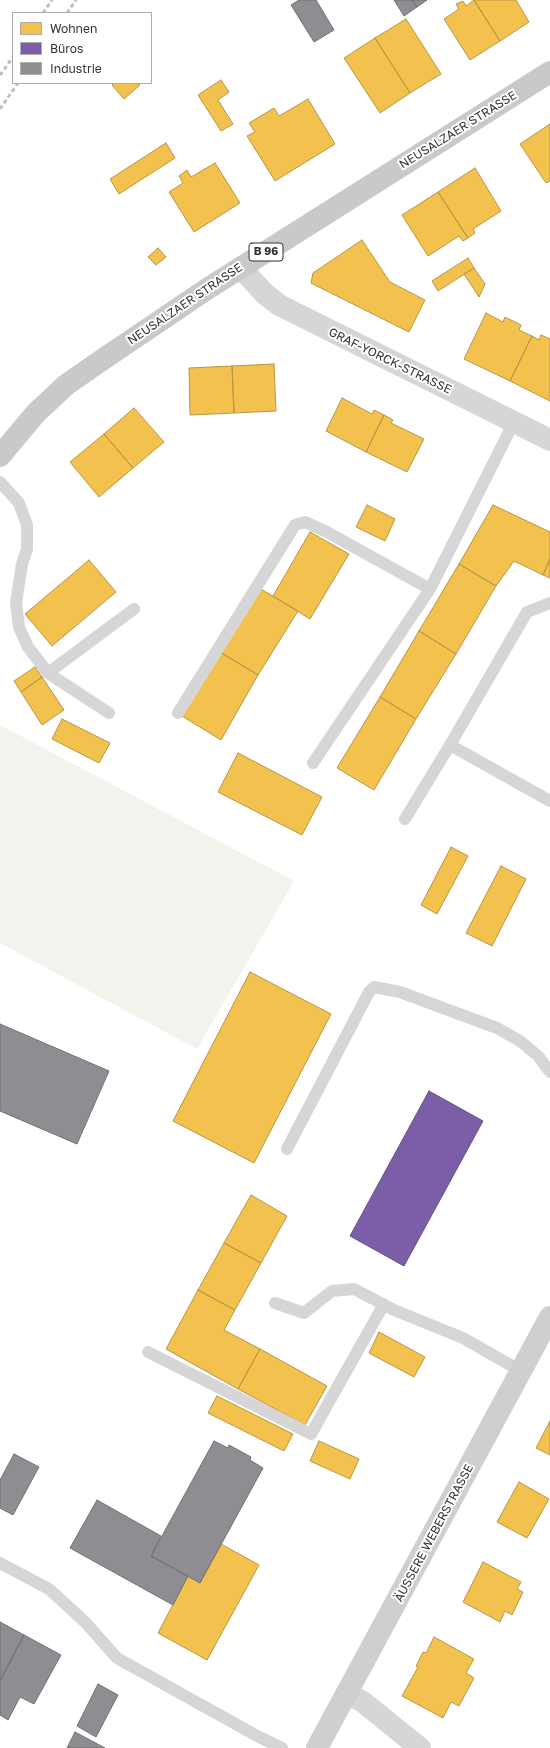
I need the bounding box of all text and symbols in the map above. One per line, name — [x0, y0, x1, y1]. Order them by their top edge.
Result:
legend — [12, 12, 152, 84]
text: Wohnen — [50, 21, 97, 36]
text: Büros — [50, 41, 83, 56]
text: Industrie — [50, 61, 102, 76]
street label: NEUSALZAER STRASSE — [397, 88, 519, 172]
road number: B 96 — [249, 243, 283, 261]
street label: NEUSALZAER STRASSE — [125, 260, 245, 348]
street label: GRAF-YORCK-STRASSE — [326, 325, 454, 397]
street label: ÄUSSERE WEBERSTRASSE — [392, 1462, 476, 1604]

